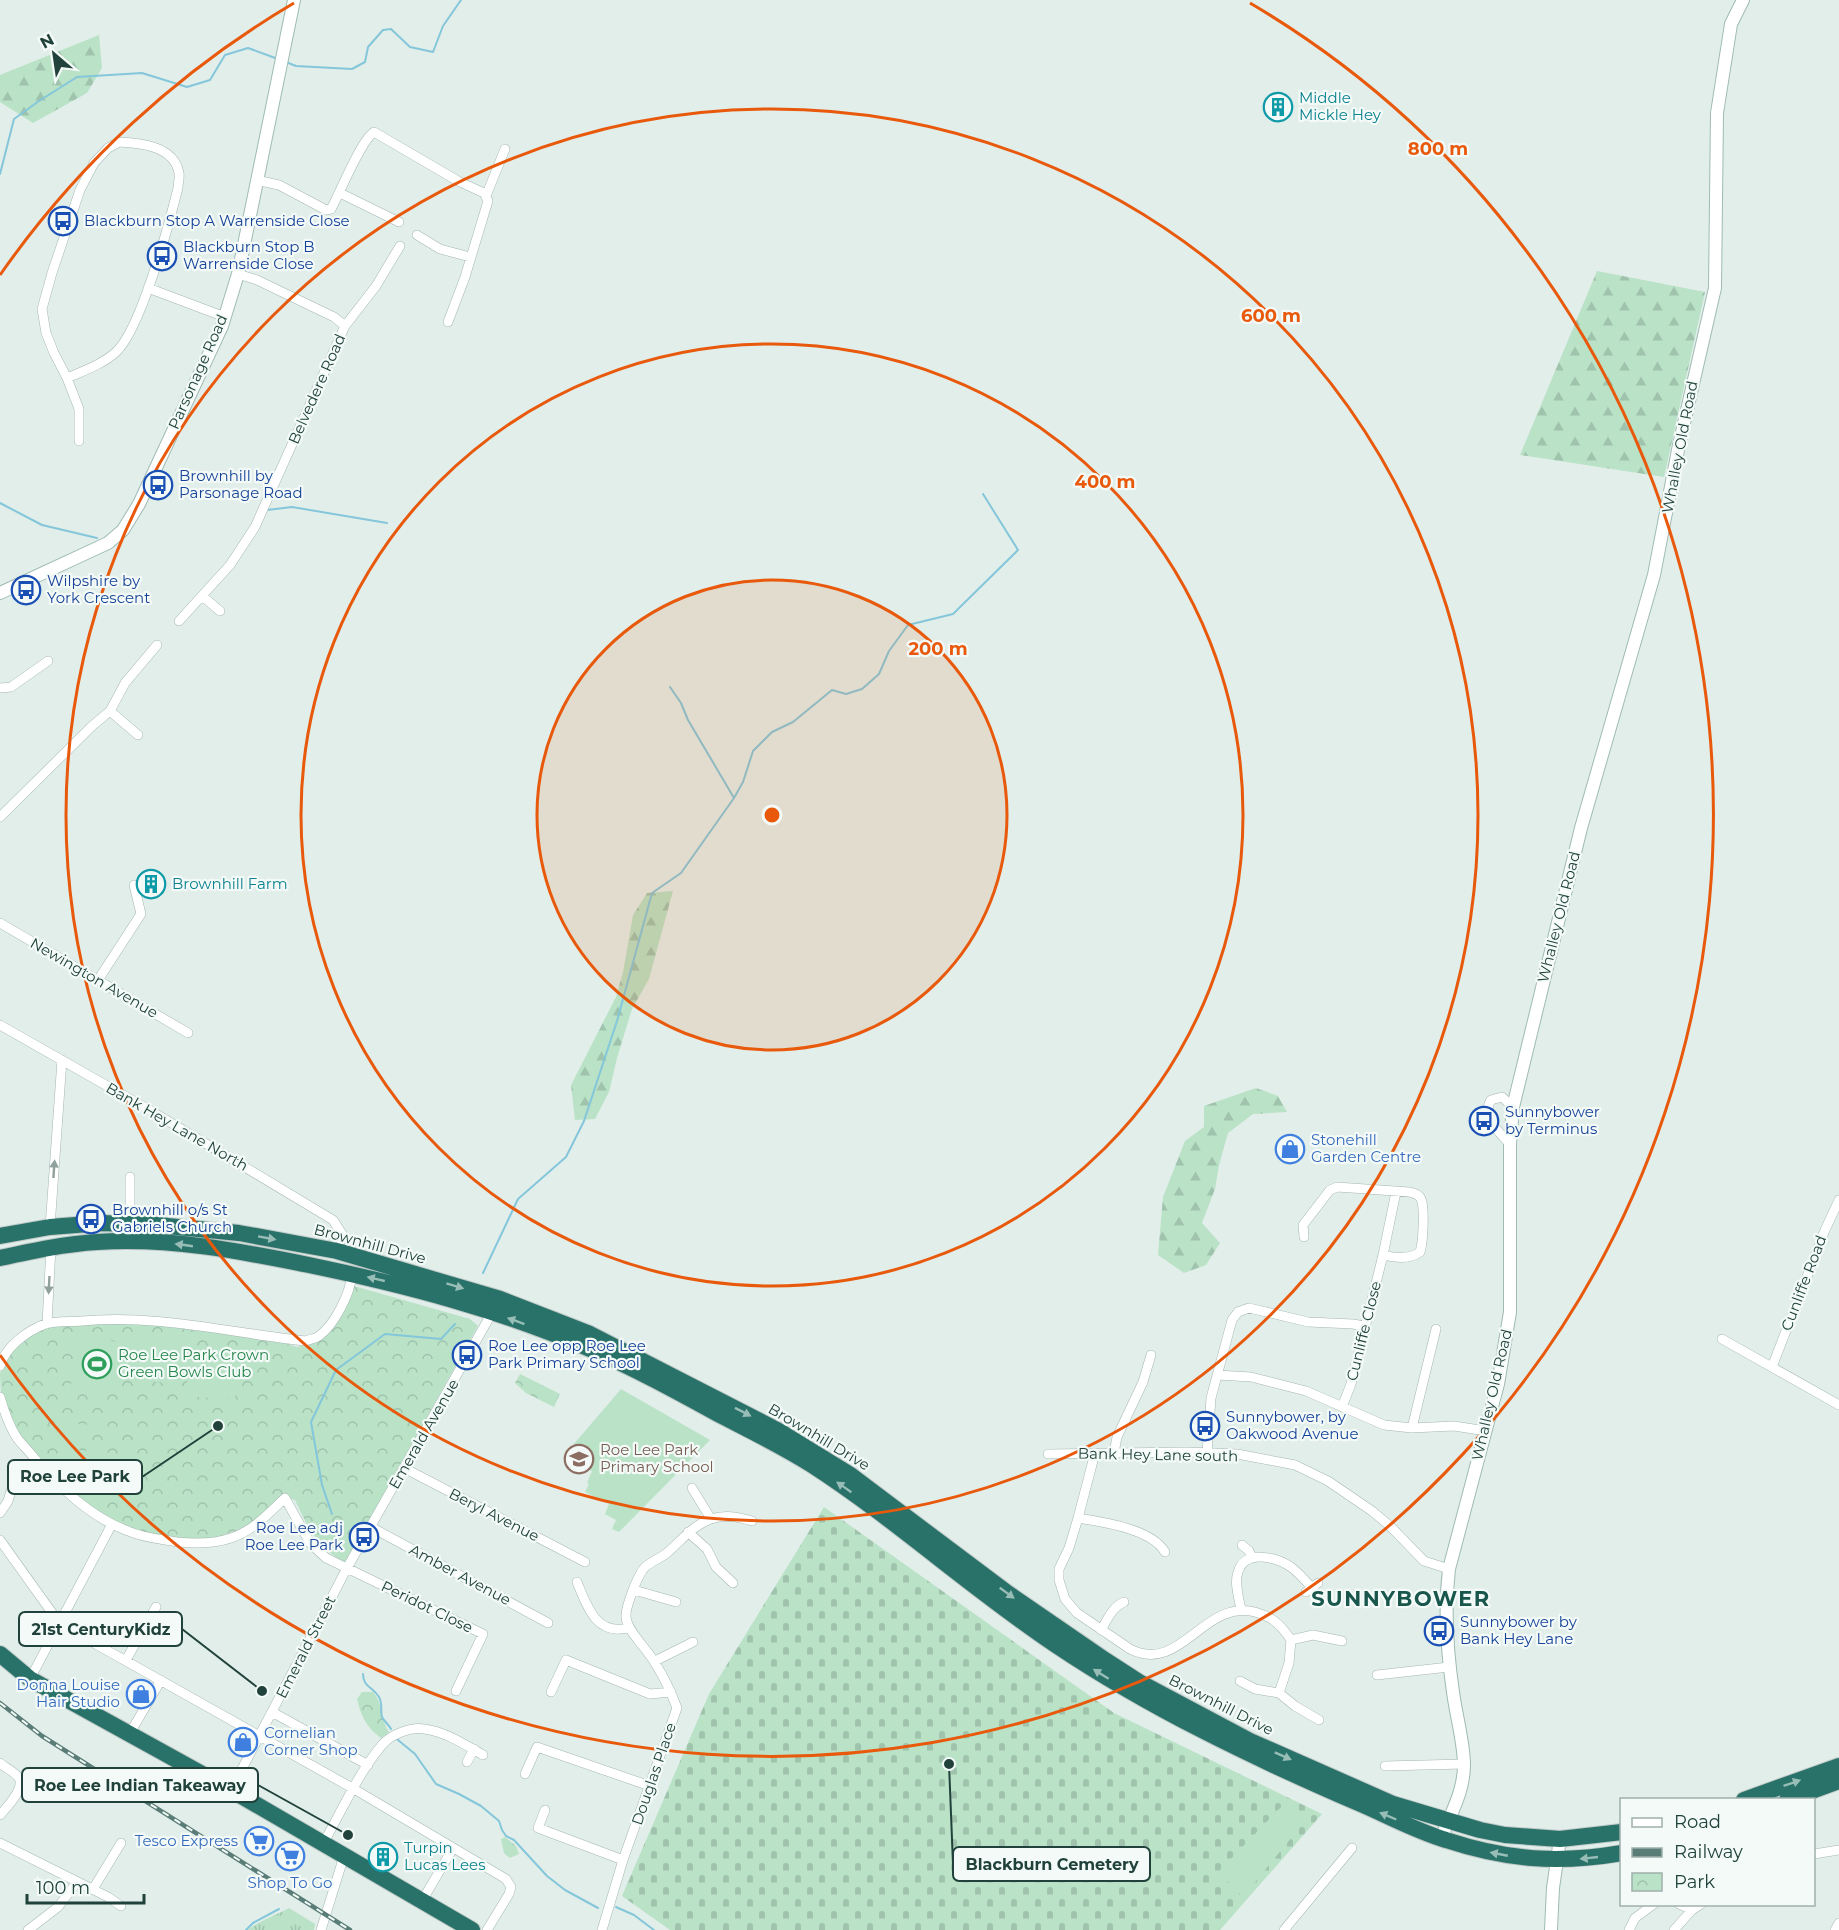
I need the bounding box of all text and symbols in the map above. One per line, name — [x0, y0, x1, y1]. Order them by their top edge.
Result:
north arrow — [24, 24, 84, 84]
text: N — [37, 30, 57, 53]
place label: Middle Mickle Hey — [1299, 88, 1382, 124]
building icon: Middle Mickle Hey — [1262, 91, 1294, 123]
text: 800 m — [1408, 138, 1468, 160]
bus stop icon: Blackburn Stop A Warrenside Close — [47, 205, 79, 237]
place label: Blackburn Stop A Warrenside Close — [84, 211, 350, 230]
place label: Blackburn Stop B Warrenside Close — [183, 237, 315, 273]
bus stop icon: Blackburn Stop B Warrenside Close — [146, 240, 178, 272]
text: 600 m — [1241, 305, 1301, 327]
street label: Parsonage Road — [164, 311, 231, 432]
street label: Belvedere Road — [284, 331, 349, 447]
street label: Whalley Old Road — [1657, 379, 1702, 515]
place label: Brownhill by Parsonage Road — [179, 466, 303, 502]
bus stop icon: Brownhill by Parsonage Road — [142, 469, 174, 501]
text: 400 m — [1075, 471, 1135, 493]
place label: Wilpshire by York Crescent — [47, 571, 150, 607]
bus stop icon: Wilpshire by York Crescent — [10, 574, 42, 606]
text: 200 m — [908, 638, 968, 660]
centre of rings — [762, 805, 782, 825]
street label: Whalley Old Road — [1533, 849, 1584, 984]
building icon: Brownhill Farm — [135, 868, 167, 900]
place label: Brownhill Farm — [172, 874, 288, 893]
street label: Newington Avenue — [27, 933, 162, 1022]
street label: Bank Hey Lane North — [103, 1078, 252, 1175]
place label: Sunnybower by Terminus — [1505, 1102, 1600, 1138]
bus stop icon: Sunnybower by Terminus — [1468, 1105, 1500, 1137]
place label: Stonehill Garden Centre — [1311, 1130, 1421, 1166]
shop icon: Stonehill Garden Centre — [1274, 1133, 1306, 1165]
one-way arrow — [49, 1160, 58, 1179]
place label: Brownhill o/s St Gabriels Church — [112, 1200, 232, 1236]
bus stop icon: Brownhill o/s St Gabriels Church — [75, 1203, 107, 1235]
street label: Brownhill Drive — [312, 1219, 428, 1268]
street label: Cunliffe Road — [1777, 1232, 1830, 1333]
one-way arrow — [257, 1234, 276, 1243]
one-way arrow — [174, 1240, 193, 1249]
one-way arrow — [366, 1274, 385, 1284]
one-way arrow — [45, 1276, 54, 1295]
street label: Cunliffe Close — [1342, 1279, 1385, 1383]
one-way arrow — [447, 1282, 465, 1291]
one-way arrow — [507, 1315, 525, 1325]
street label: Whalley Old Road — [1467, 1327, 1516, 1463]
place label: Roe Lee opp Roe Lee Park Primary School — [488, 1336, 646, 1372]
bus stop icon: Roe Lee opp Roe Lee Park Primary School — [451, 1339, 483, 1371]
place label: Roe Lee Park Crown Green Bowls Club — [118, 1345, 269, 1381]
sports icon: Roe Lee Park Crown Green Bowls Club — [81, 1348, 113, 1380]
street label: Emerald Avenue — [384, 1375, 463, 1492]
street label: Brownhill Drive — [765, 1399, 873, 1474]
one-way arrow — [734, 1407, 751, 1417]
place label: Sunnybower, by Oakwood Avenue — [1226, 1407, 1358, 1443]
bus stop icon: Sunnybower, by Oakwood Avenue — [1189, 1410, 1221, 1442]
place label: Roe Lee Park Primary School — [600, 1440, 714, 1476]
school or university icon: Roe Lee Park Primary School — [563, 1443, 595, 1475]
street label: Bank Hey Lane south — [1078, 1444, 1238, 1465]
callout: Roe Lee Park — [8, 1460, 142, 1494]
text: Roe Lee Park — [20, 1467, 130, 1486]
one-way arrow — [836, 1481, 852, 1493]
street label: Beryl Avenue — [446, 1484, 543, 1545]
place label: Roe Lee adj Roe Lee Park — [245, 1518, 343, 1554]
bus stop icon: Roe Lee adj Roe Lee Park — [348, 1521, 380, 1553]
street label: Amber Avenue — [406, 1540, 514, 1609]
street label: Peridot Close — [378, 1576, 476, 1637]
district label: SUNNYBOWER — [1311, 1586, 1491, 1611]
one-way arrow — [999, 1587, 1015, 1599]
street label: Emerald Street — [271, 1592, 340, 1701]
callout: 21st CenturyKidz — [19, 1612, 182, 1646]
place label: Sunnybower by Bank Hey Lane — [1460, 1612, 1578, 1648]
bus stop icon: Sunnybower by Bank Hey Lane — [1423, 1615, 1455, 1647]
text: 21st CenturyKidz — [32, 1620, 171, 1639]
one-way arrow — [1092, 1668, 1109, 1679]
street label: Brownhill Drive — [1166, 1670, 1277, 1739]
place label: Donna Louise Hair Studio — [17, 1675, 120, 1711]
shop icon: Donna Louise Hair Studio — [125, 1678, 157, 1710]
street label: Douglas Place — [627, 1720, 680, 1828]
place label: Cornelian Corner Shop — [264, 1723, 358, 1759]
shop icon: Cornelian Corner Shop — [227, 1726, 259, 1758]
one-way arrow — [1274, 1751, 1292, 1761]
callout: Roe Lee Indian Takeaway — [22, 1768, 258, 1802]
text: Roe Lee Indian Takeaway — [34, 1776, 246, 1795]
one-way arrow — [1783, 1777, 1801, 1787]
legend — [1620, 1798, 1815, 1906]
one-way arrow — [1379, 1810, 1397, 1820]
text: Road — [1674, 1811, 1721, 1833]
supermarket icon: Tesco Express — [243, 1825, 275, 1857]
place label: Tesco Express — [135, 1831, 238, 1850]
place label: Turpin Lucas Lees — [404, 1838, 486, 1874]
supermarket icon: Shop To Go — [274, 1840, 306, 1872]
building icon: Turpin Lucas Lees — [367, 1841, 399, 1873]
text: Railway — [1674, 1841, 1743, 1863]
callout: Blackburn Cemetery — [953, 1847, 1150, 1881]
one-way arrow — [1490, 1849, 1509, 1858]
one-way arrow — [1580, 1853, 1599, 1863]
text: Blackburn Cemetery — [966, 1855, 1139, 1874]
scale bar — [27, 1867, 144, 1905]
text: Park — [1674, 1871, 1715, 1893]
place label: Shop To Go — [248, 1873, 333, 1892]
text: 100 m — [36, 1877, 90, 1899]

